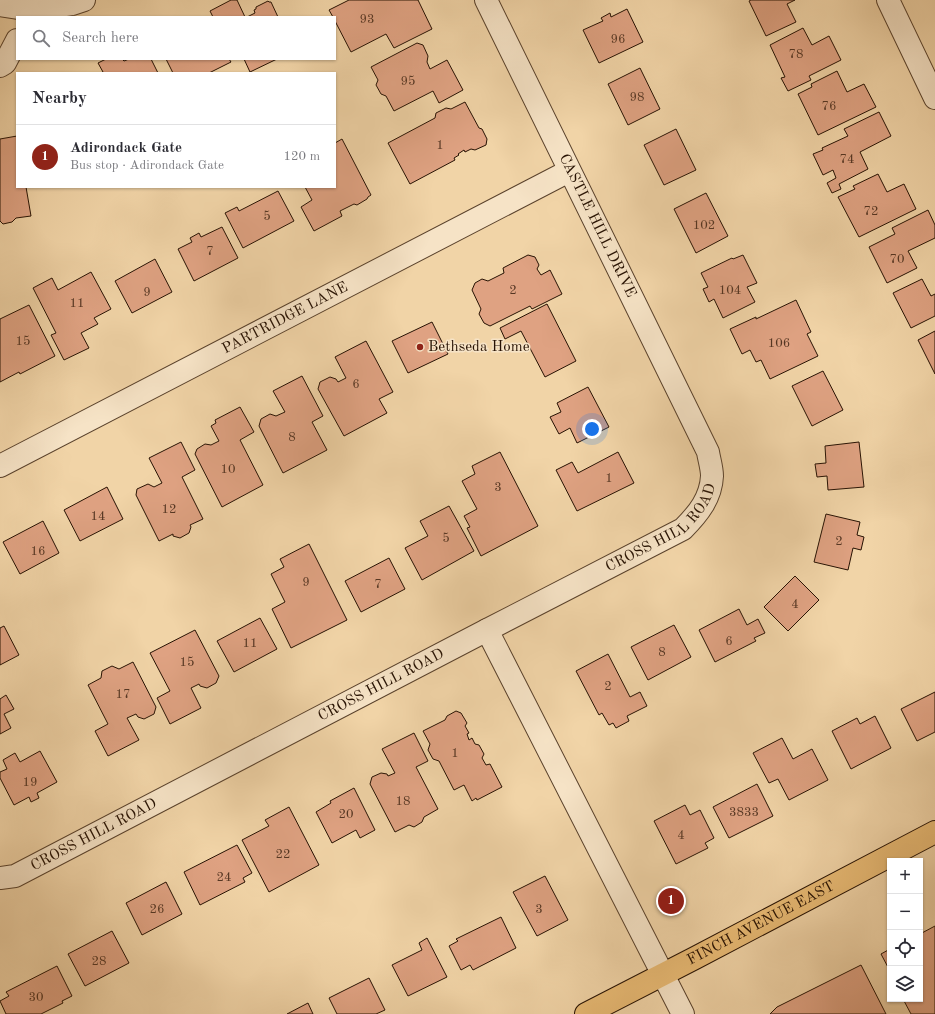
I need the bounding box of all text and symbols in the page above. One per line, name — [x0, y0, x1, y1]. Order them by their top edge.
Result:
house number: 93 — [359, 13, 375, 26]
search box — [16, 16, 336, 60]
icon: search — [30, 27, 52, 49]
text: Search here — [62, 31, 139, 46]
house number: 96 — [610, 33, 626, 46]
house number: 78 — [788, 48, 804, 61]
house number: 95 — [400, 75, 416, 88]
text: Nearby — [32, 90, 87, 107]
house number: 98 — [629, 91, 645, 104]
house number: 76 — [821, 100, 837, 113]
house number: 1 — [436, 139, 444, 152]
text: Adirondack Gate — [70, 141, 182, 156]
text: 1 — [41, 150, 49, 163]
text: 120 m — [283, 150, 320, 163]
street label: CASTLE HILL DRIVE — [556, 152, 638, 300]
house number: 74 — [839, 153, 855, 166]
text: Bus stop · Adirondack Gate — [70, 159, 224, 172]
house number: 72 — [863, 205, 879, 218]
house number: 5 — [263, 210, 271, 223]
house number: 102 — [693, 219, 715, 232]
house number: 7 — [206, 245, 214, 258]
house number: 70 — [889, 253, 905, 266]
street label: PARTRIDGE LANE — [220, 280, 350, 357]
house number: 2 — [509, 284, 517, 297]
house number: 104 — [719, 284, 741, 297]
house number: 9 — [143, 286, 151, 299]
house number: 11 — [69, 297, 85, 310]
house number: 15 — [15, 335, 31, 348]
house number: 106 — [768, 337, 790, 350]
place label: Bethseda Home — [428, 340, 530, 355]
marker: Bethseda Home — [415, 342, 425, 352]
house number: 6 — [352, 378, 360, 391]
your location — [582, 419, 602, 439]
house number: 8 — [288, 431, 296, 444]
house number: 10 — [220, 463, 236, 476]
house number: 1 — [605, 472, 613, 485]
house number: 3 — [494, 481, 502, 494]
street label: CROSS HILL ROAD — [603, 482, 719, 575]
house number: 12 — [161, 503, 177, 516]
house number: 14 — [90, 510, 106, 523]
house number: 5 — [442, 532, 450, 545]
house number: 2 — [835, 535, 843, 548]
house number: 16 — [30, 545, 46, 558]
house number: 9 — [302, 576, 310, 589]
house number: 7 — [374, 578, 382, 591]
house number: 4 — [791, 598, 799, 611]
house number: 6 — [725, 635, 733, 648]
house number: 11 — [242, 637, 258, 650]
street label: CROSS HILL ROAD — [316, 646, 447, 724]
house number: 8 — [658, 646, 666, 659]
house number: 15 — [179, 656, 195, 669]
house number: 2 — [604, 680, 612, 693]
house number: 17 — [115, 688, 131, 701]
house number: 1 — [451, 747, 459, 760]
house number: 19 — [22, 776, 38, 789]
house number: 18 — [395, 795, 411, 808]
street label: CROSS HILL ROAD — [28, 796, 159, 874]
house number: 3833 — [729, 806, 759, 819]
house number: 20 — [338, 808, 354, 821]
house number: 4 — [677, 829, 685, 842]
house number: 22 — [275, 848, 291, 861]
map controls — [887, 858, 923, 1002]
button: + — [887, 858, 923, 894]
house number: 24 — [216, 871, 232, 884]
street label: FINCH AVENUE EAST — [685, 879, 837, 968]
pin: 1 — [658, 886, 684, 916]
button: − — [887, 894, 923, 930]
house number: 26 — [149, 903, 165, 916]
house number: 3 — [535, 903, 543, 916]
button: locate — [887, 930, 923, 966]
house number: 28 — [91, 955, 107, 968]
button: layers — [887, 966, 923, 1002]
house number: 30 — [28, 991, 44, 1004]

